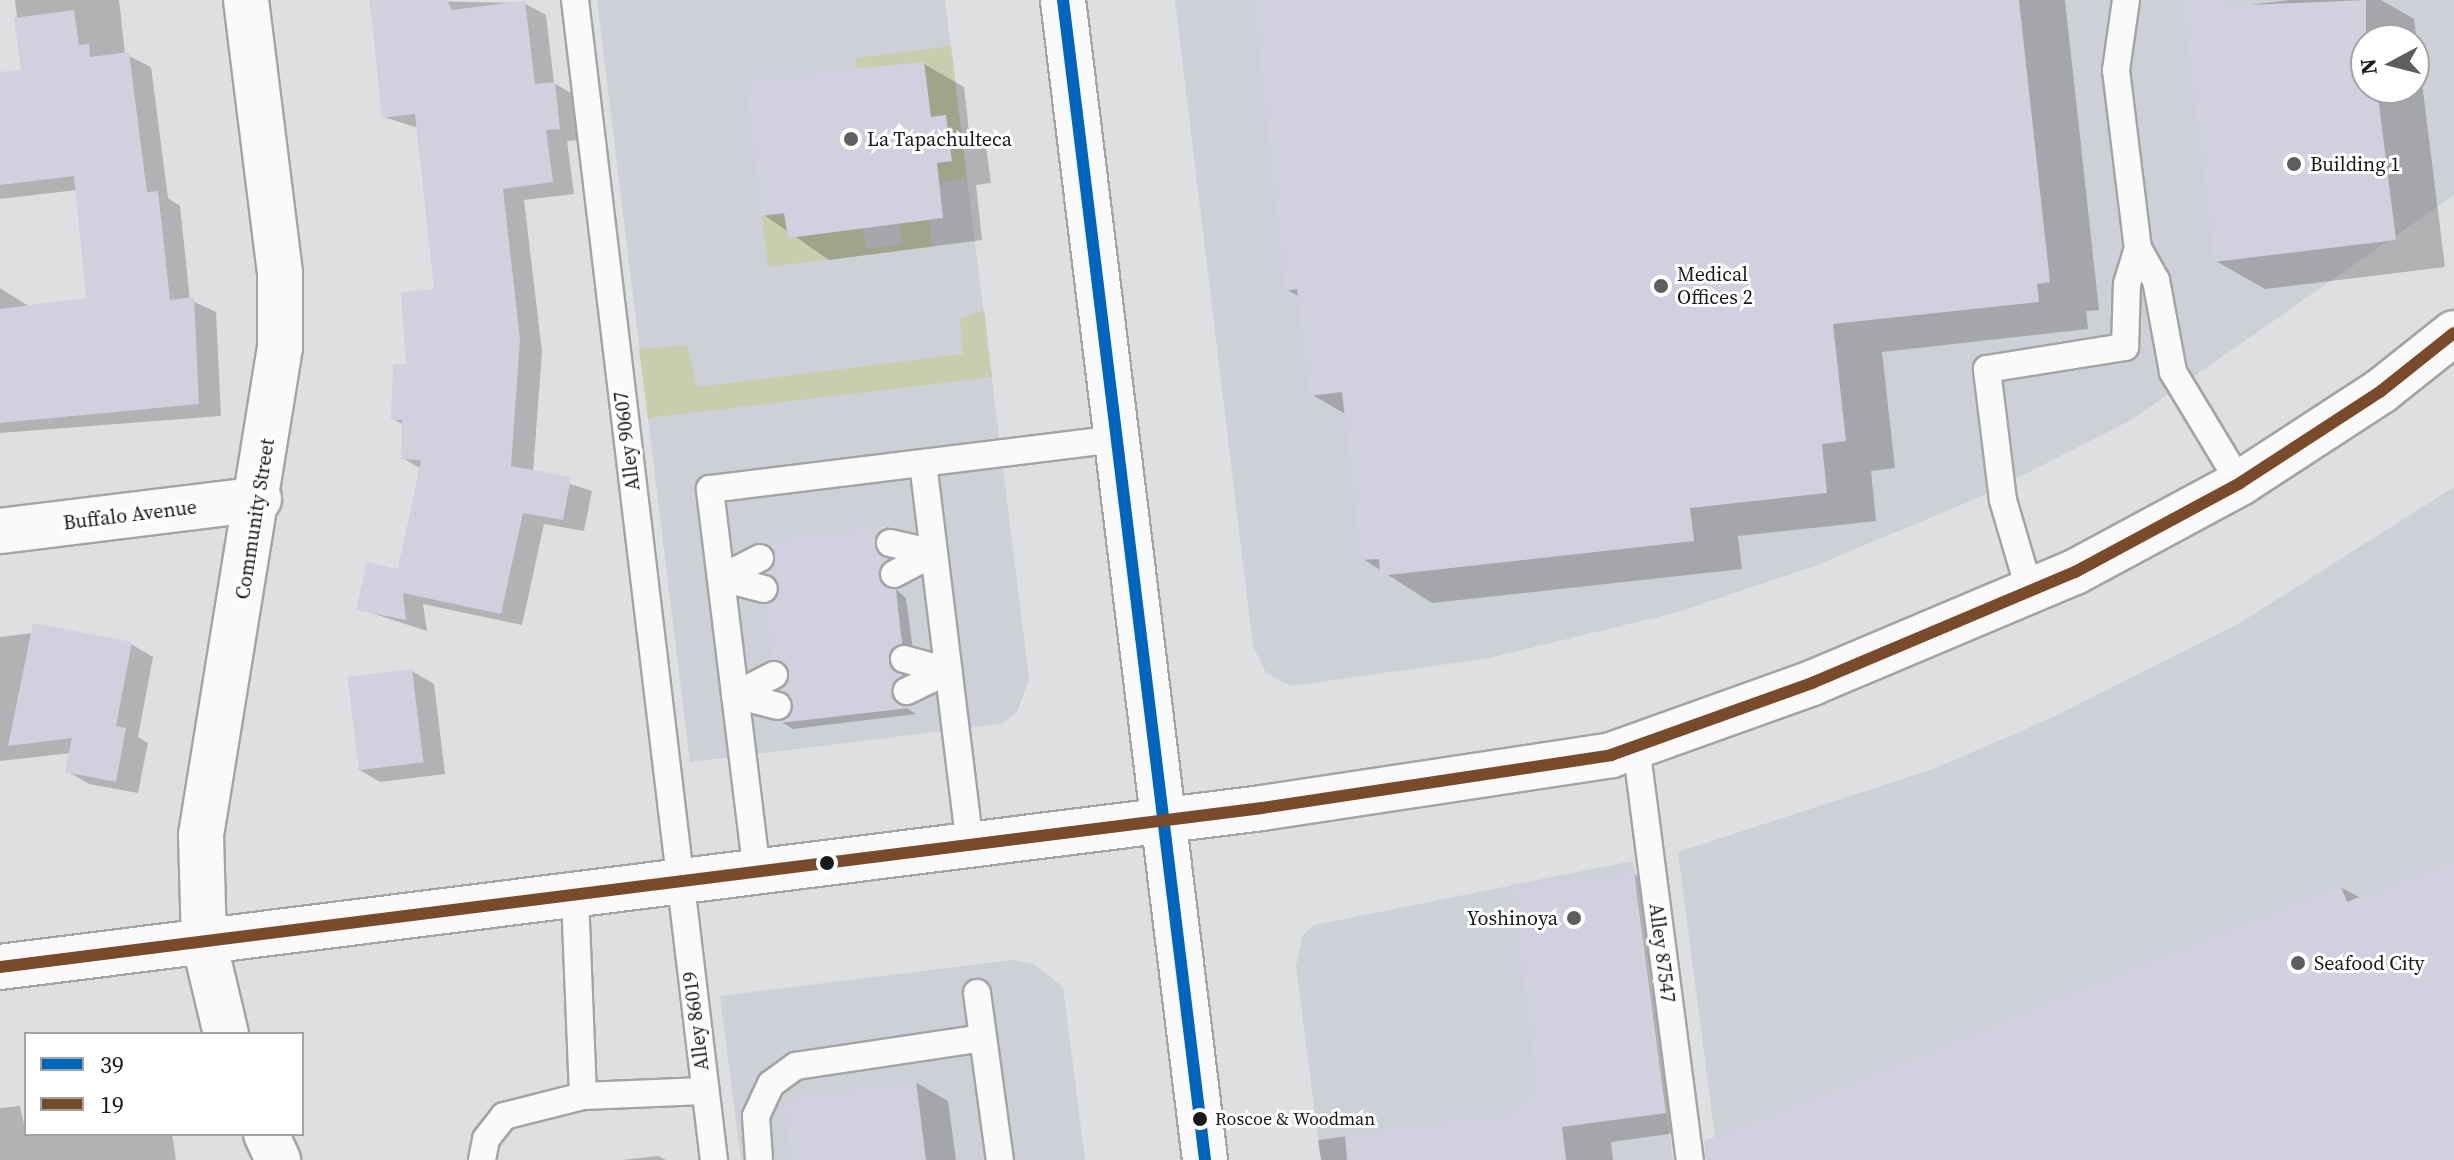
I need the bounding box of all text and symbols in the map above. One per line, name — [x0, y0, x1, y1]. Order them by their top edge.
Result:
north arrow — [2350, 24, 2430, 104]
text: N — [2352, 57, 2384, 76]
place label: La Tapachulteca — [867, 127, 1012, 151]
marker: La Tapachulteca — [842, 130, 860, 148]
place label: Building 1 — [2310, 152, 2400, 176]
marker: Building 1 — [2285, 155, 2303, 173]
place label: Medical Offices 2 — [1677, 262, 1753, 309]
marker: Medical Offices 2 — [1652, 277, 1670, 295]
street label: Alley 90607 — [609, 390, 645, 492]
street label: Community Street — [230, 437, 280, 601]
street label: Buffalo Avenue — [62, 495, 198, 535]
unlabelled marker — [819, 855, 835, 871]
street label: Alley 87547 — [1644, 902, 1680, 1004]
place label: Yoshinoya — [1467, 906, 1558, 930]
marker: Yoshinoya — [1565, 909, 1583, 927]
place label: Seafood City — [2314, 951, 2424, 975]
marker: Seafood City — [2289, 954, 2307, 972]
street label: Alley 86019 — [678, 970, 714, 1072]
legend — [24, 1032, 304, 1136]
text: 39 — [100, 1048, 124, 1081]
text: 19 — [100, 1088, 124, 1121]
place label: Roscoe & Woodman — [1215, 1108, 1376, 1130]
marker: Roscoe & Woodman — [1192, 1111, 1208, 1127]

